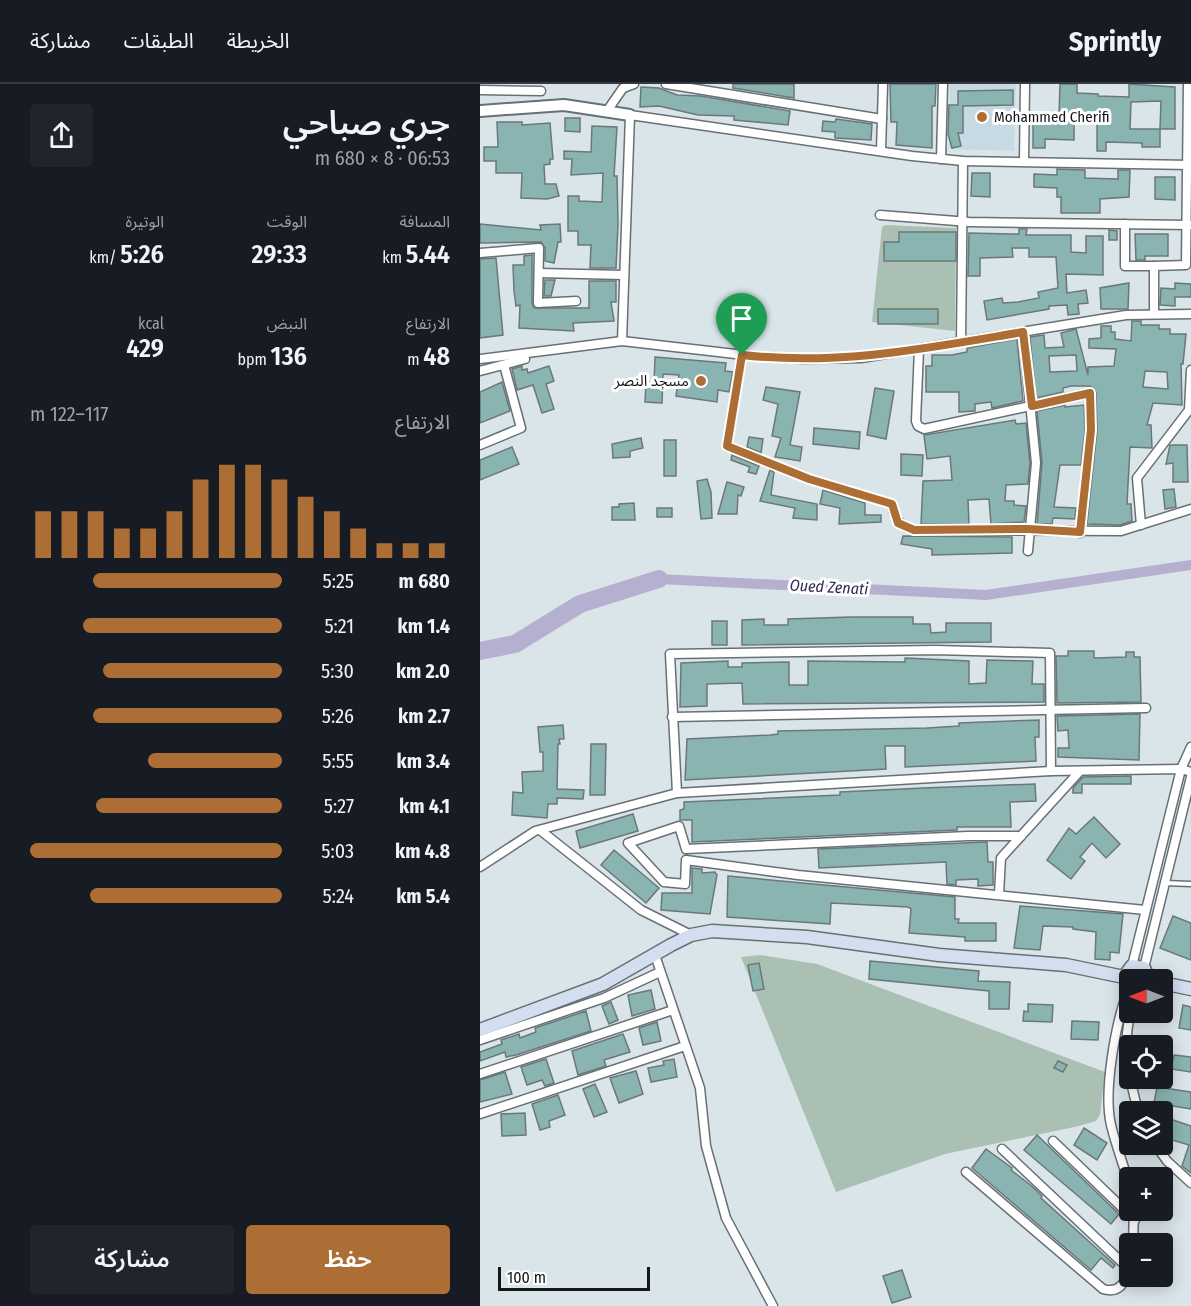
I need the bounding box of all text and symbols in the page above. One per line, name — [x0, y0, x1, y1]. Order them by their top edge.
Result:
text: Sprintly — [1069, 25, 1161, 58]
text: مشاركة — [30, 28, 91, 54]
text: الطبقات — [124, 28, 194, 54]
text: الخريطة — [227, 28, 290, 54]
text: جري صباحي — [283, 103, 450, 143]
button: share — [30, 104, 93, 167]
place label: Mohammed Cherifi — [994, 108, 1110, 126]
marker: Mohammed Cherifi — [975, 110, 989, 124]
text: 06:53 · 8 × 680 m — [315, 146, 450, 170]
text: الوتيرة — [126, 212, 164, 231]
text: الوقت — [267, 212, 307, 231]
text: المسافة — [400, 212, 450, 231]
text: 5:26 — [120, 239, 164, 270]
text: 29:33 — [251, 239, 307, 270]
text: 5.44 — [406, 239, 450, 270]
text: /km — [89, 248, 120, 267]
text: km — [382, 248, 406, 267]
pin — [716, 293, 767, 355]
icon: arrive — [725, 302, 758, 335]
text: kcal — [138, 314, 164, 333]
text: النبض — [266, 314, 307, 333]
text: الارتفاع — [406, 314, 450, 333]
text: 429 — [126, 333, 164, 364]
text: 136 — [271, 341, 307, 372]
text: 48 — [423, 341, 450, 372]
text: bpm — [238, 350, 271, 369]
text: m — [407, 350, 423, 369]
place label: مسجد النصر — [614, 372, 689, 390]
marker: مسجد النصر — [694, 374, 708, 388]
text: 117–122 m — [30, 402, 108, 426]
text: الارتفاع — [395, 410, 450, 434]
text: 5:25 — [323, 569, 354, 593]
text: 680 m — [399, 569, 450, 593]
water label: Oued Zenati — [789, 575, 869, 599]
text: 5:21 — [324, 614, 354, 638]
text: 1.4 km — [397, 614, 450, 638]
text: 5:30 — [321, 659, 354, 683]
text: 2.0 km — [396, 659, 450, 683]
text: 5:26 — [322, 704, 354, 728]
text: 2.7 km — [398, 704, 450, 728]
text: 5:55 — [322, 749, 354, 773]
text: 3.4 km — [396, 749, 450, 773]
text: 5:27 — [324, 794, 354, 818]
text: 4.1 km — [399, 794, 450, 818]
text: 5:03 — [321, 839, 354, 863]
text: 4.8 km — [395, 839, 450, 863]
text: 5:24 — [322, 884, 354, 908]
text: 5.4 km — [396, 884, 450, 908]
north arrow — [1119, 969, 1173, 1023]
map controls — [1119, 969, 1173, 1287]
button: locate — [1119, 1035, 1173, 1089]
button: layers — [1119, 1101, 1173, 1155]
button: + — [1119, 1167, 1173, 1221]
button: مشاركة — [30, 1225, 234, 1294]
button: حفظ — [246, 1225, 450, 1294]
button: − — [1119, 1233, 1173, 1287]
scale bar — [498, 1264, 650, 1292]
text: 100 m — [507, 1268, 546, 1287]

